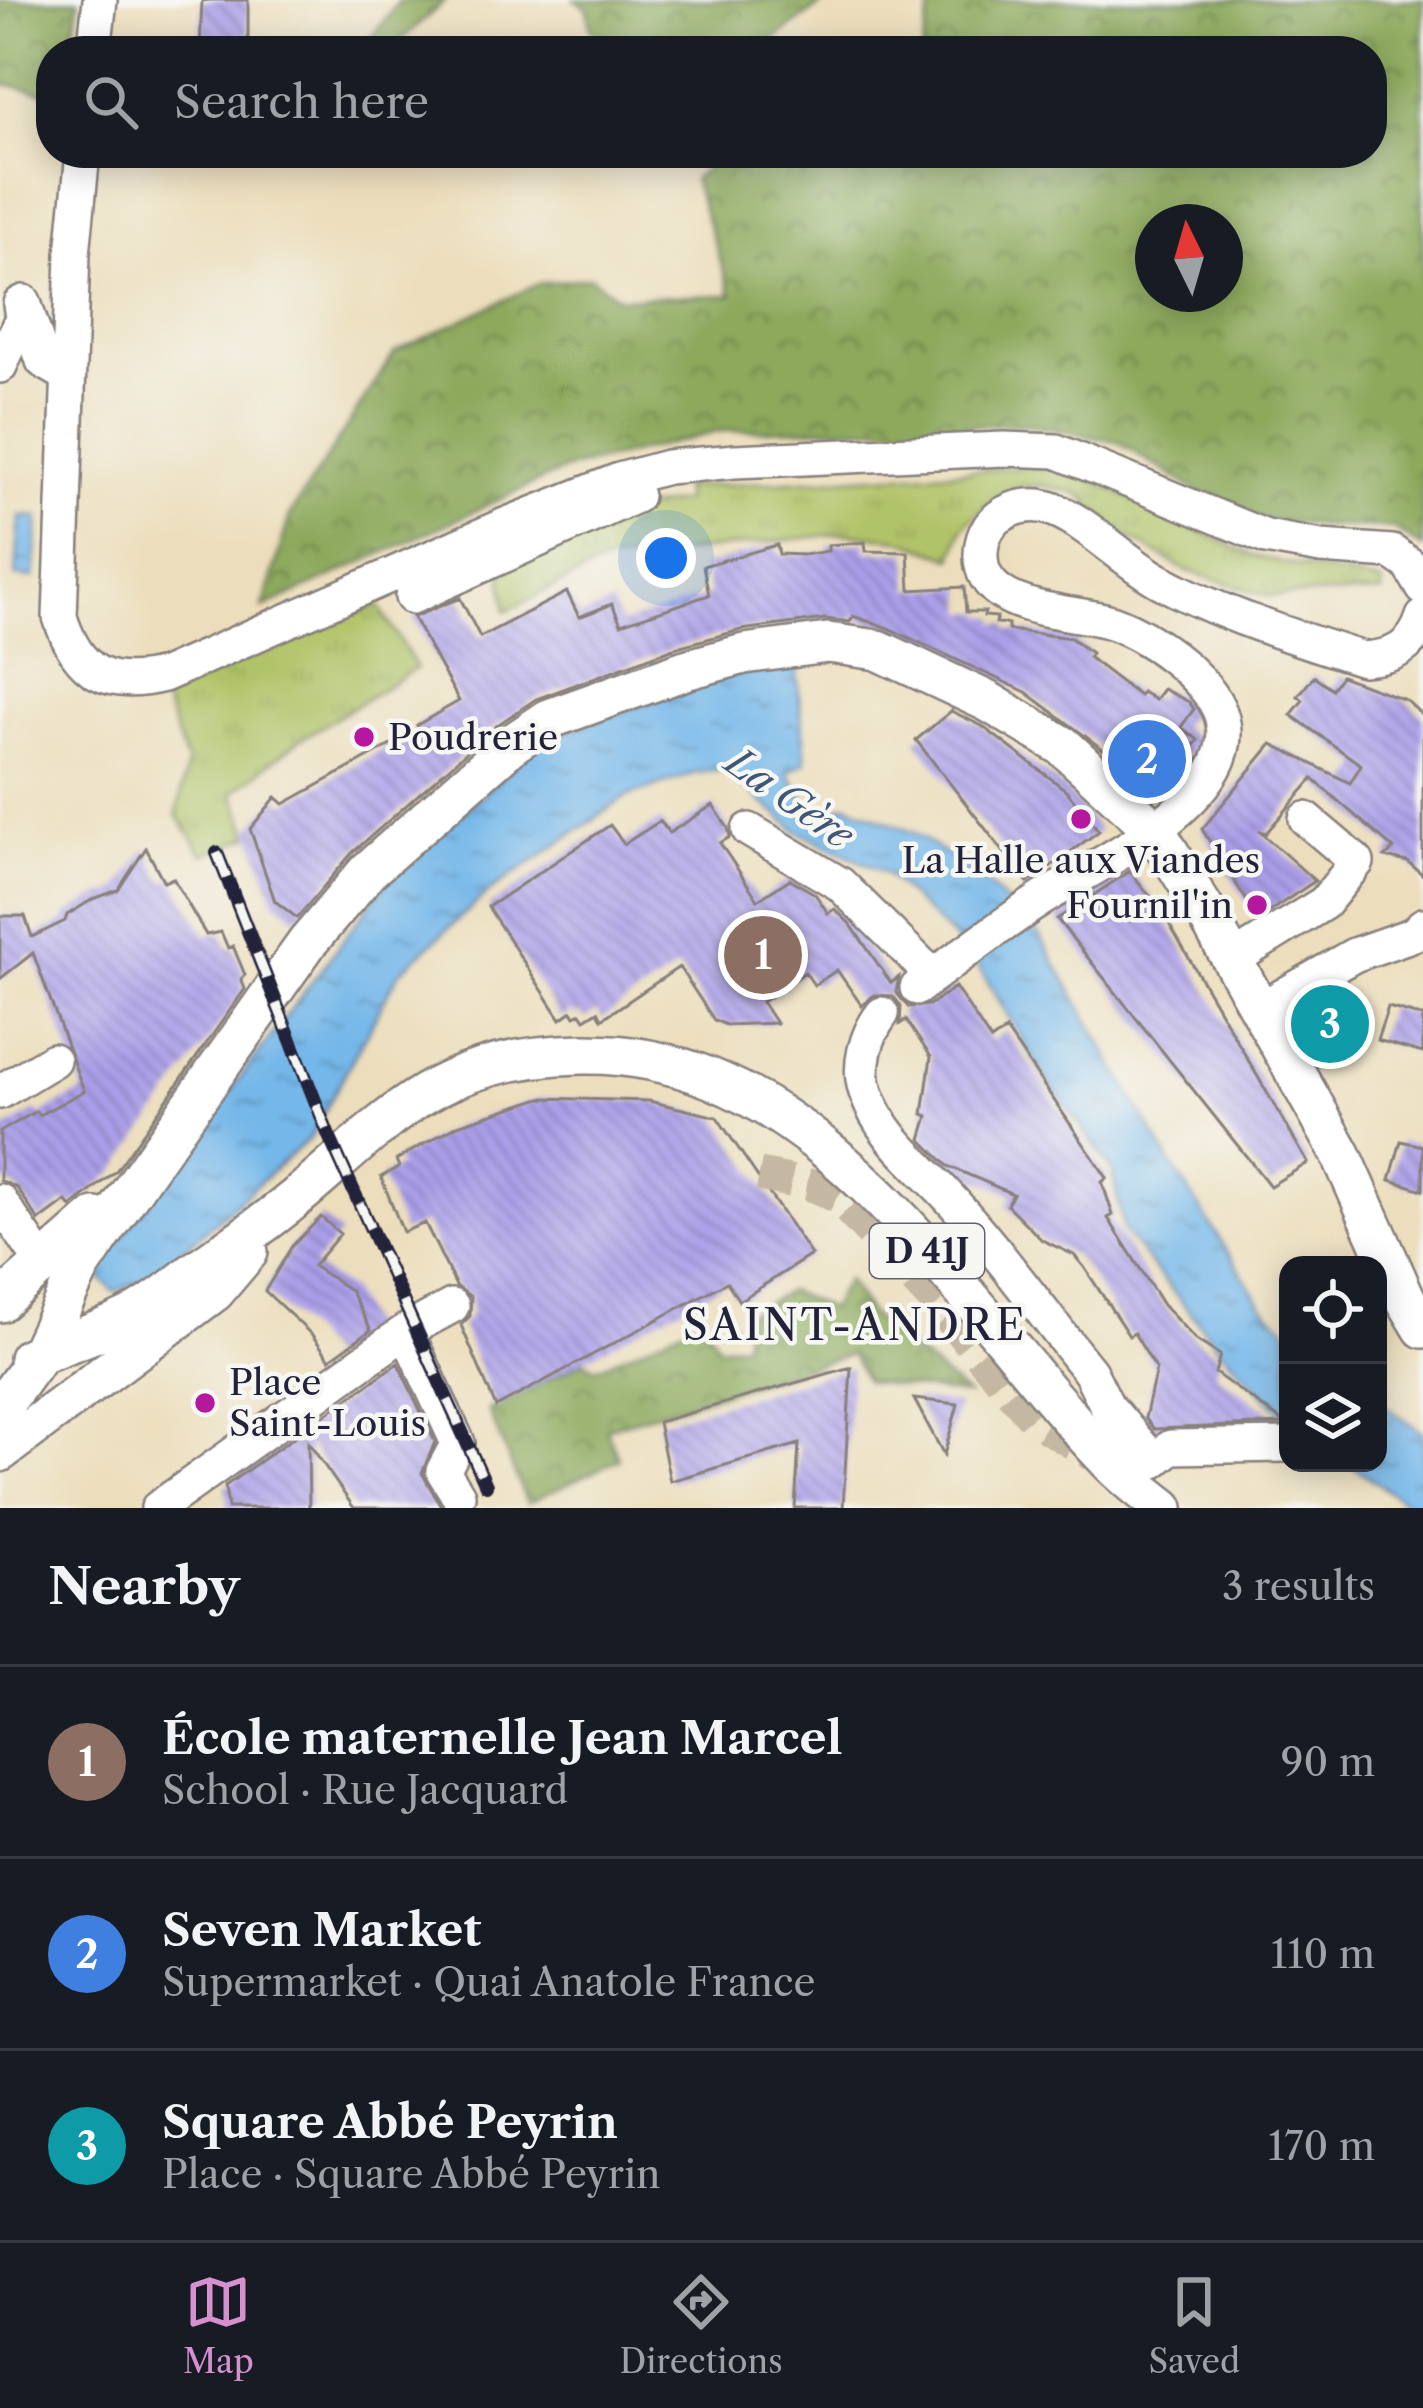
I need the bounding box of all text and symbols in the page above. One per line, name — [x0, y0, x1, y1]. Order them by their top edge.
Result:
search box — [36, 36, 1387, 168]
icon: search — [78, 69, 144, 135]
text: Search here — [174, 74, 429, 130]
north arrow — [1135, 204, 1243, 312]
your location — [636, 528, 696, 588]
pin: 2 — [1108, 714, 1186, 804]
place label: Poudrerie — [388, 715, 558, 759]
marker: Poudrerie — [351, 724, 377, 750]
water label: La Gère — [715, 735, 864, 860]
marker: La Halle aux Viandes — [1068, 806, 1094, 832]
place label: La Halle aux Viandes — [902, 838, 1260, 882]
place label: Fournil'in — [1066, 883, 1233, 927]
marker: Fournil'in — [1244, 892, 1270, 918]
pin: 1 — [724, 910, 802, 1000]
pin: 3 — [1291, 979, 1369, 1069]
road number: D 41J — [870, 1224, 984, 1278]
map controls — [1279, 1256, 1387, 1472]
button: locate — [1279, 1256, 1387, 1364]
district label: SAINT-ANDRE — [683, 1299, 1027, 1351]
place label: Place Saint-Louis — [229, 1360, 426, 1445]
button: layers — [1279, 1364, 1387, 1472]
marker: Place Saint-Louis — [192, 1390, 218, 1416]
text: Nearby — [48, 1555, 240, 1617]
text: 3 results — [1222, 1562, 1375, 1610]
text: École maternelle Jean Marcel — [162, 1710, 842, 1766]
text: 1 — [78, 1738, 96, 1786]
text: 90 m — [1281, 1738, 1375, 1786]
text: School · Rue Jacquard — [162, 1766, 568, 1814]
text: Seven Market — [162, 1902, 481, 1958]
text: 2 — [75, 1930, 99, 1978]
text: 110 m — [1271, 1930, 1375, 1978]
text: Supermarket · Quai Anatole France — [162, 1958, 815, 2006]
text: Square Abbé Peyrin — [162, 2094, 618, 2150]
text: 3 — [76, 2122, 98, 2170]
text: 170 m — [1268, 2122, 1375, 2170]
text: Place · Square Abbé Peyrin — [162, 2150, 660, 2198]
tab: Map — [183, 2269, 254, 2382]
tab: Directions — [620, 2269, 783, 2382]
tab: Saved — [1148, 2269, 1240, 2382]

